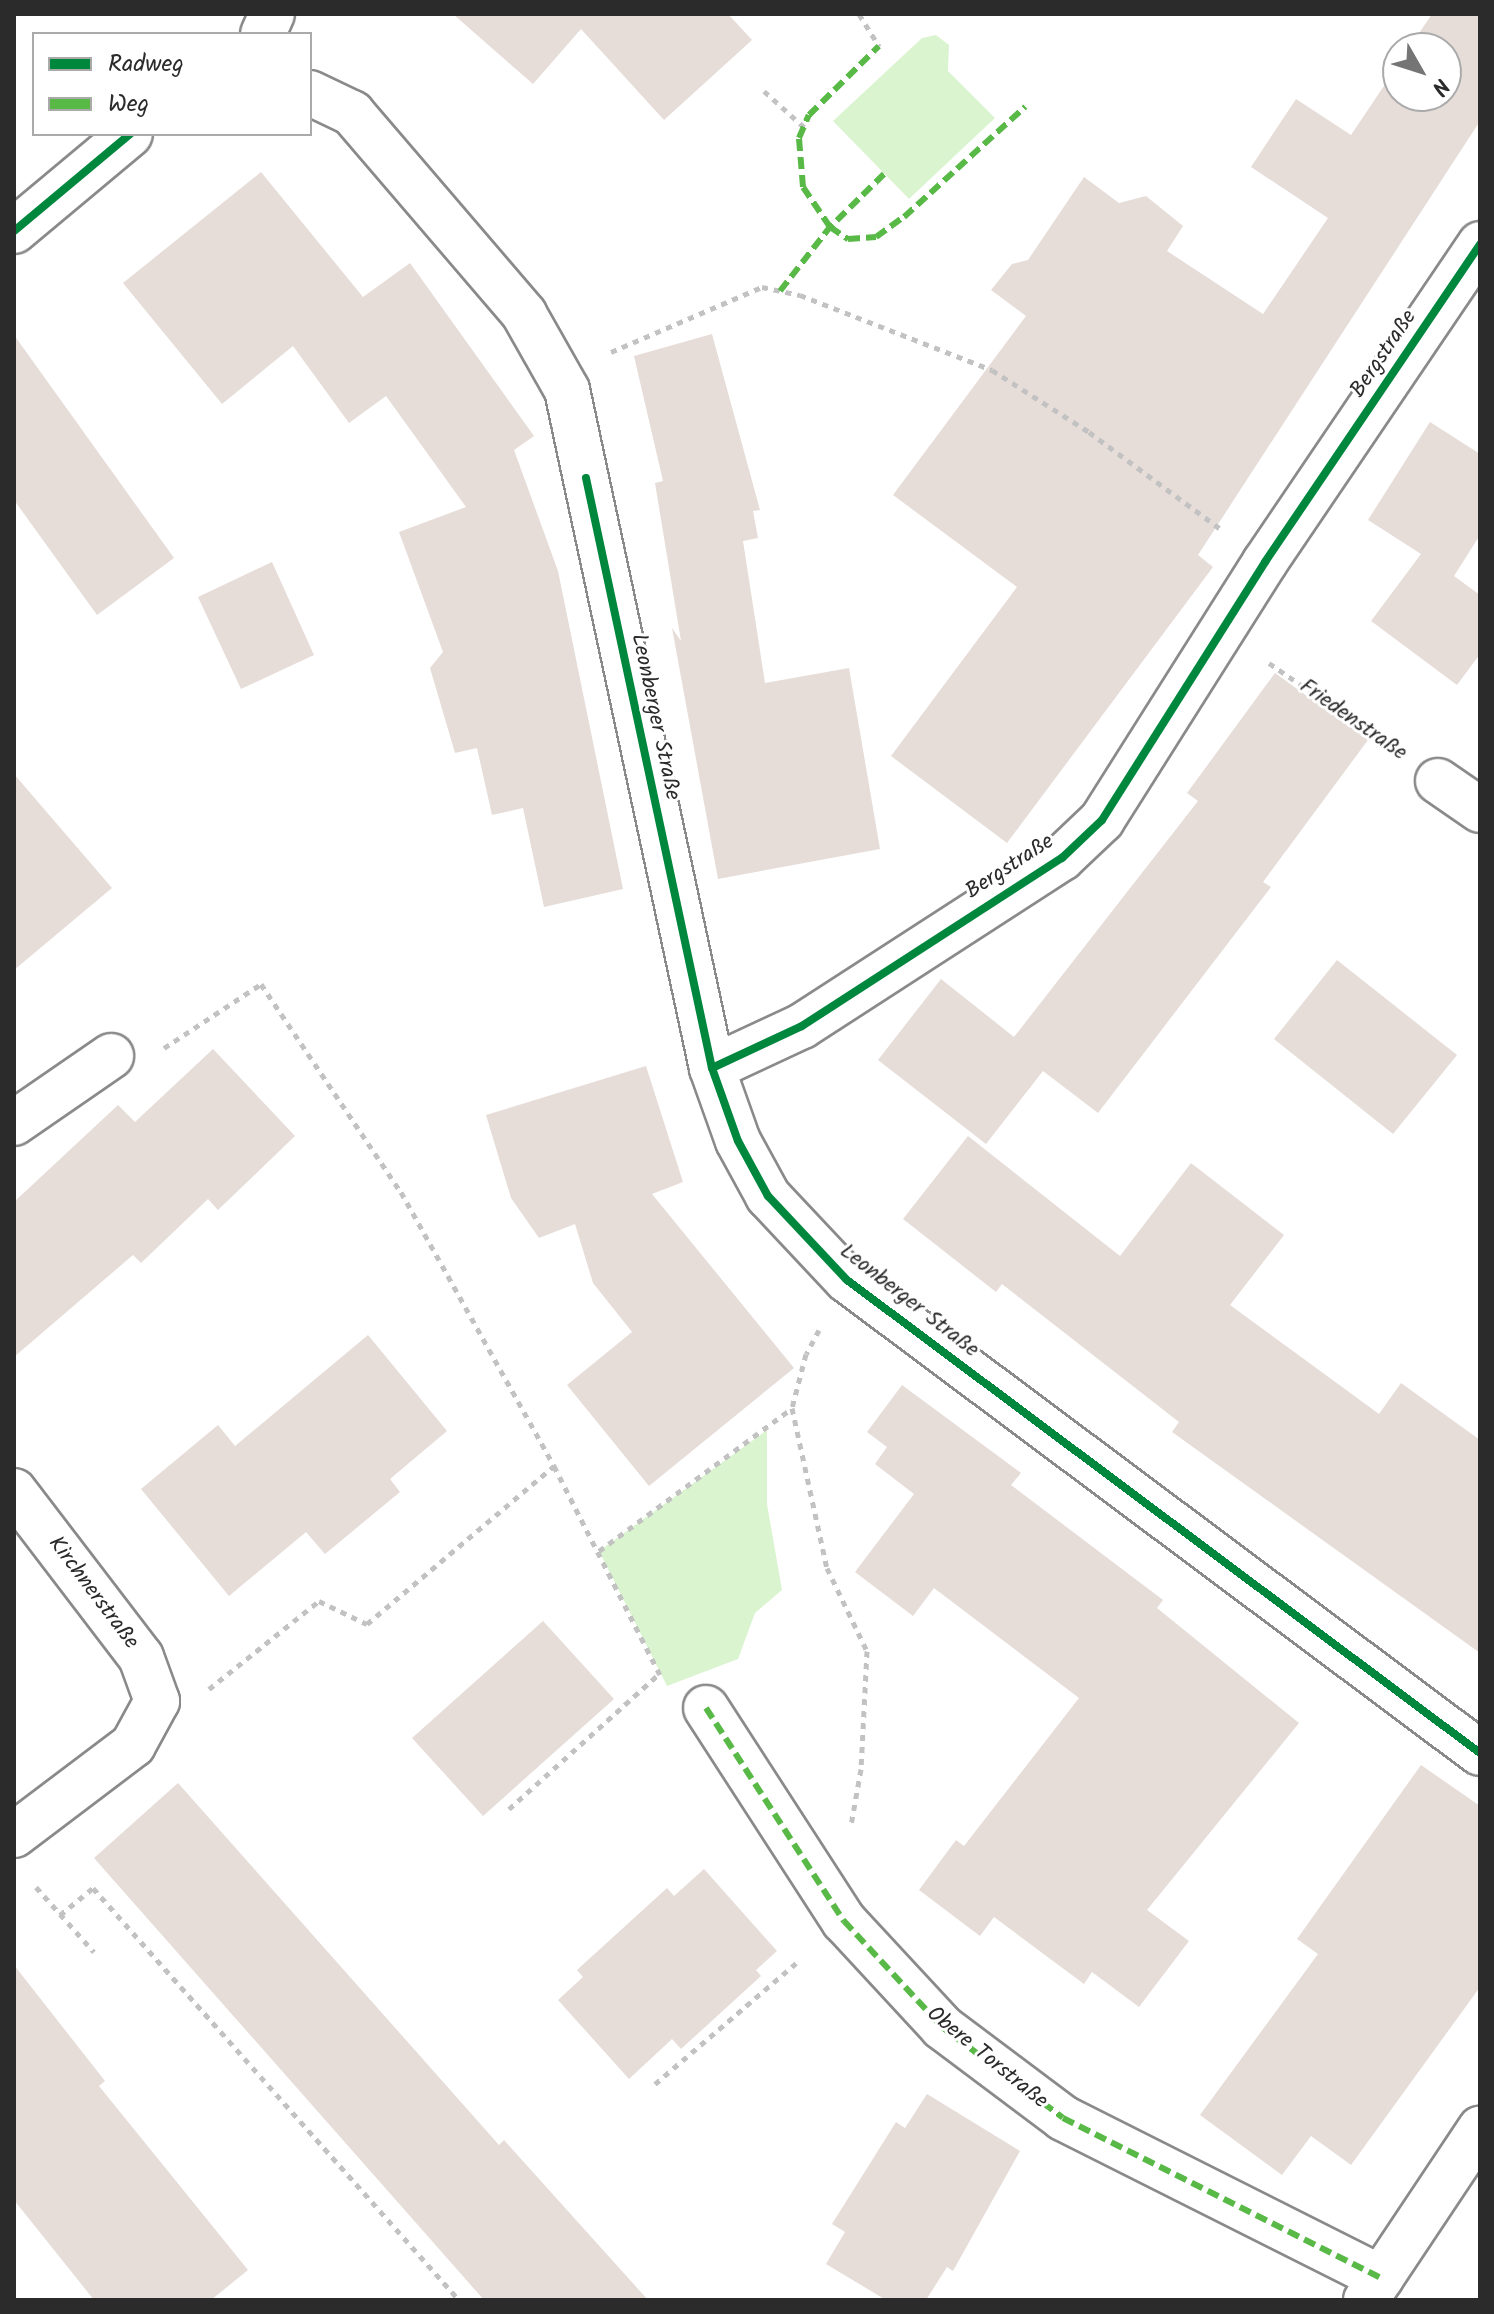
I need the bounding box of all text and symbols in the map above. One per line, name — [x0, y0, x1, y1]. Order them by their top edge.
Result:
legend — [32, 32, 312, 136]
north arrow — [1382, 32, 1462, 112]
text: Radweg — [108, 45, 184, 84]
text: N — [1422, 70, 1457, 103]
text: Weg — [108, 85, 149, 124]
street label: Bergstraße — [1345, 305, 1423, 403]
street label: Leonberger Straße — [624, 631, 686, 803]
street label: Friedenstraße — [1294, 673, 1412, 767]
street label: Bergstraße — [961, 829, 1059, 905]
street label: Leonberger Straße — [834, 1238, 984, 1364]
street label: Kirchnerstraße — [42, 1531, 144, 1655]
street label: Obere Torstraße — [921, 2001, 1053, 2115]

